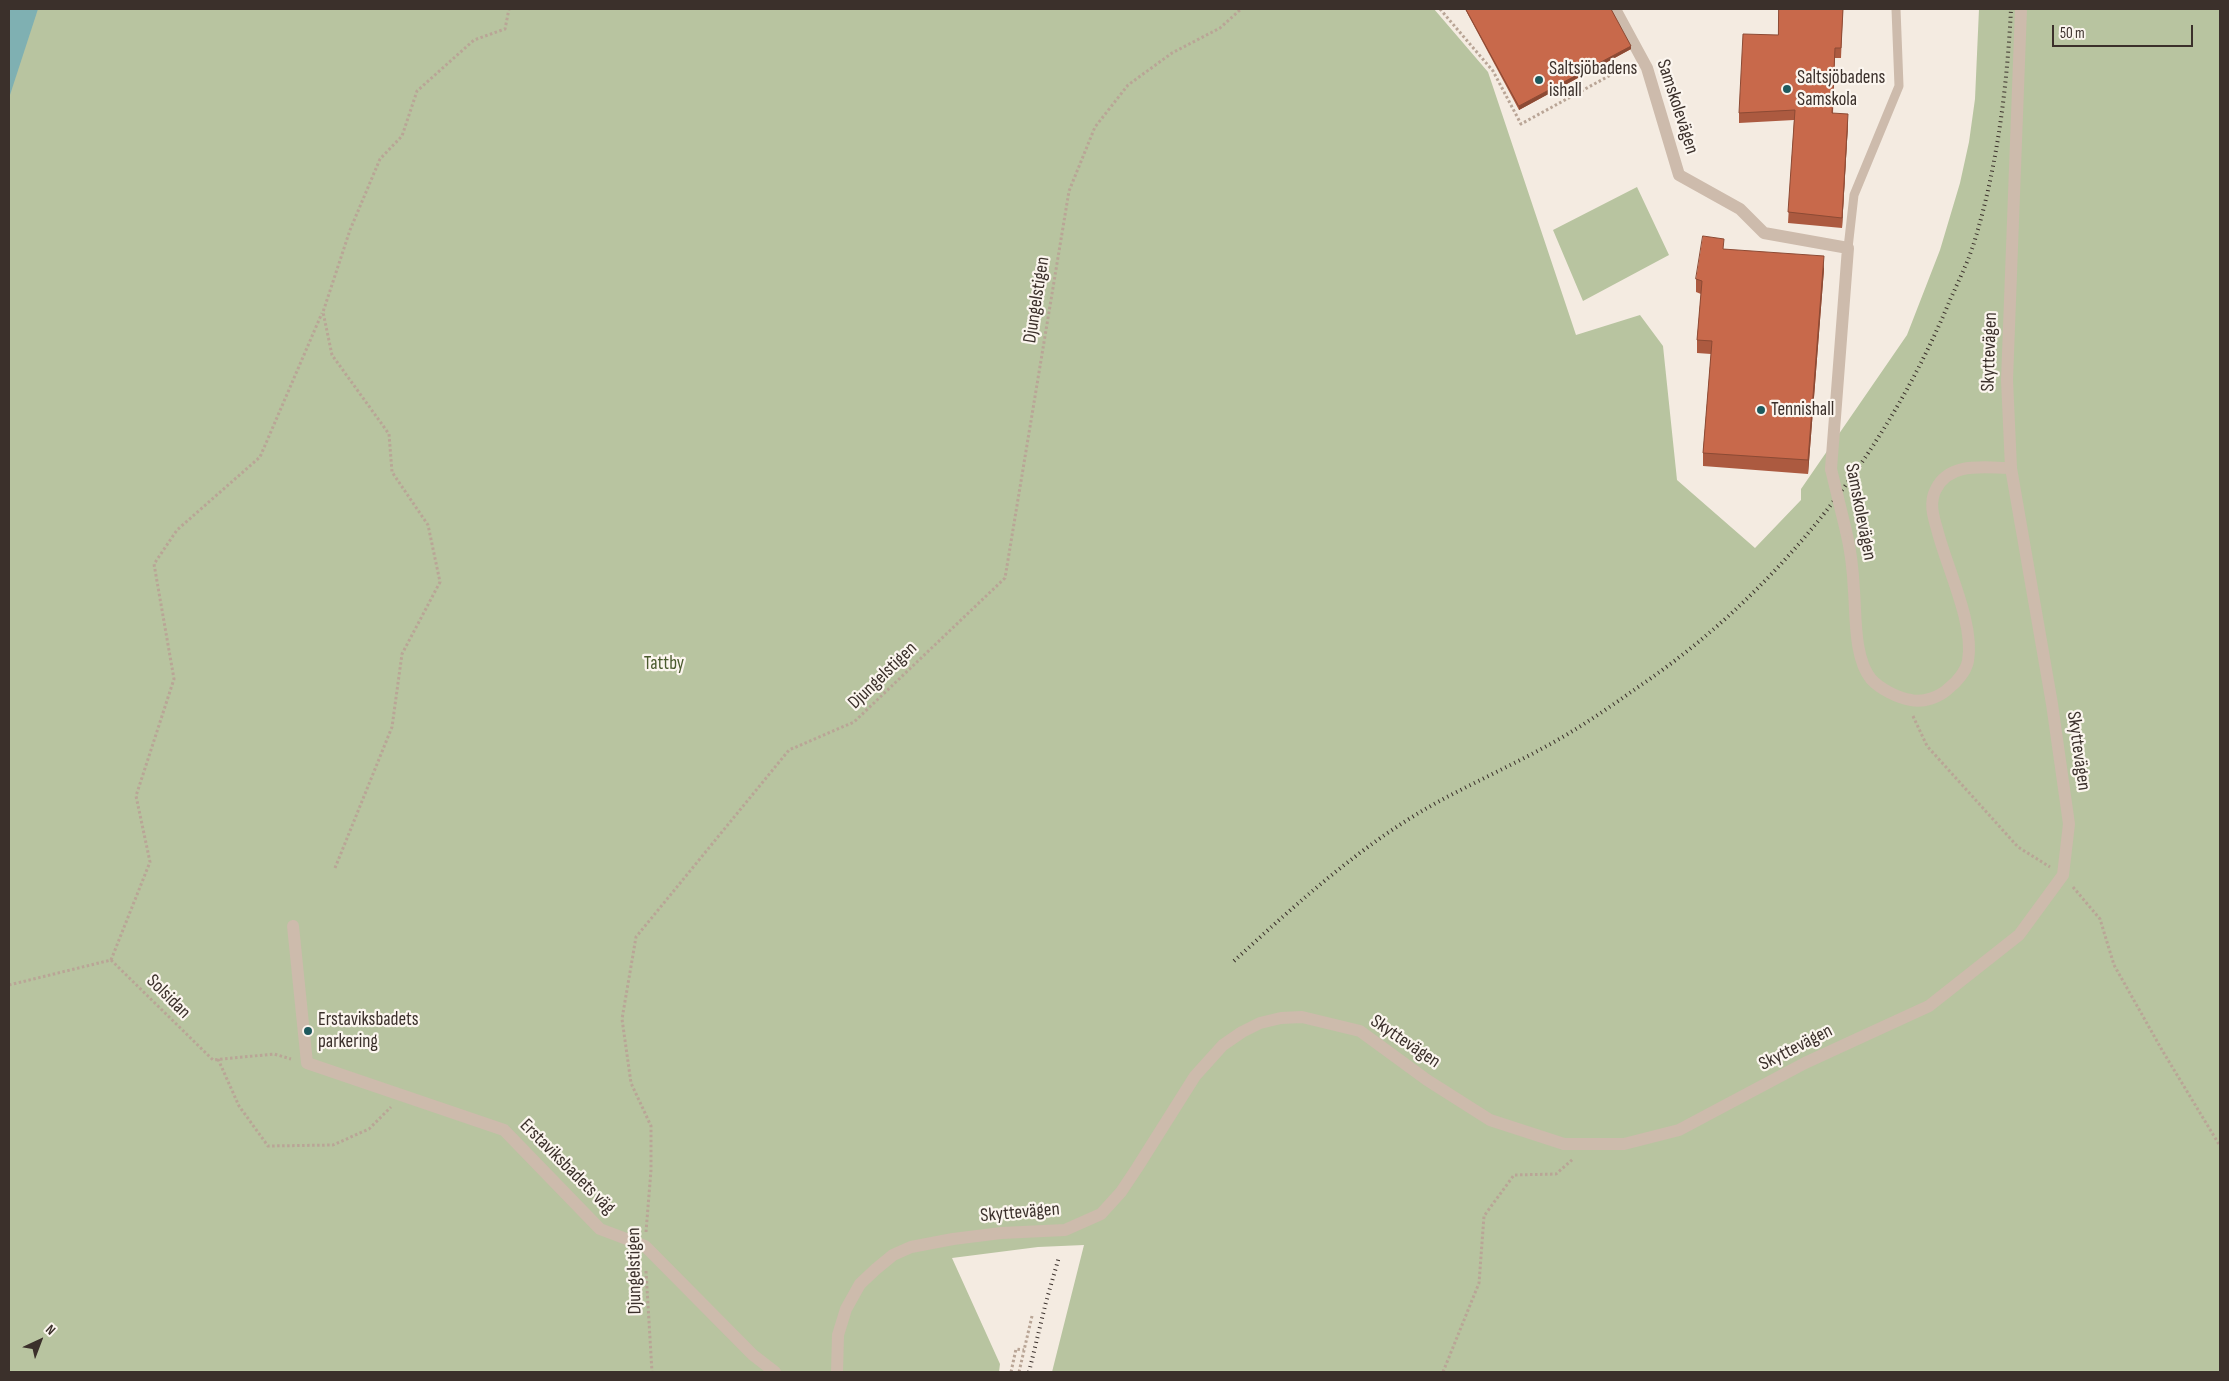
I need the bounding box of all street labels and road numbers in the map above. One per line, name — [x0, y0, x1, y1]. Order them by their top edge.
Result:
street label: Samskolevägen — [1651, 57, 1703, 157]
street label: Djungelstigen — [1019, 255, 1055, 345]
street label: Skyttevägen — [1977, 312, 2003, 392]
street label: Samskolevägen — [1839, 462, 1881, 562]
street label: Djungelstigen — [844, 638, 922, 714]
street label: Skyttevägen — [2061, 710, 2095, 792]
street label: Solsidan — [141, 970, 195, 1024]
street label: Skyttevägen — [1366, 1010, 1444, 1074]
street label: Skyttevägen — [1755, 1020, 1837, 1076]
street label: Erstaviksbadets väg — [515, 1115, 619, 1219]
street label: Skyttevägen — [979, 1198, 1061, 1228]
street label: Djungelstigen — [623, 1227, 647, 1315]

